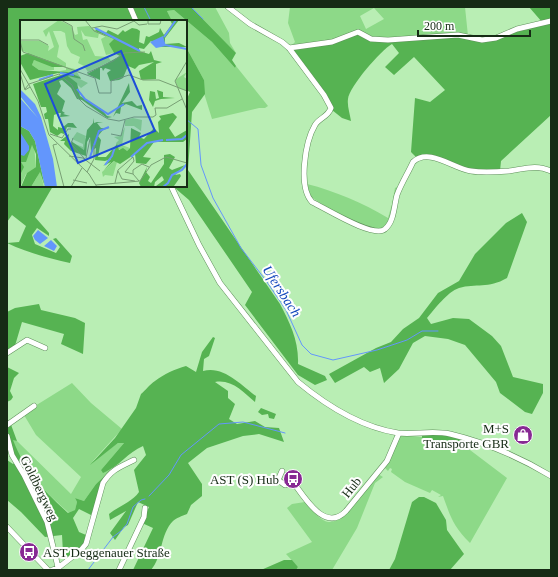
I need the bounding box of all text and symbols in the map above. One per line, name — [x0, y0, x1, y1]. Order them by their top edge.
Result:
scale bar — [418, 12, 530, 38]
text: 200 m — [424, 19, 455, 33]
inset map — [20, 20, 187, 187]
water label: Ufersbach — [259, 263, 304, 320]
place label: M+S Transporte GBR — [423, 421, 509, 451]
shop icon: M+S Transporte GBR — [512, 424, 534, 446]
street label: Goldbergweg — [17, 453, 62, 524]
bus stop icon: AST (S) Hub — [282, 468, 304, 490]
place label: AST (S) Hub — [210, 472, 279, 487]
street label: Hub — [339, 474, 364, 501]
bus stop icon: AST Deggenauer Straße — [18, 541, 40, 563]
place label: AST Deggenauer Straße — [43, 545, 170, 560]

